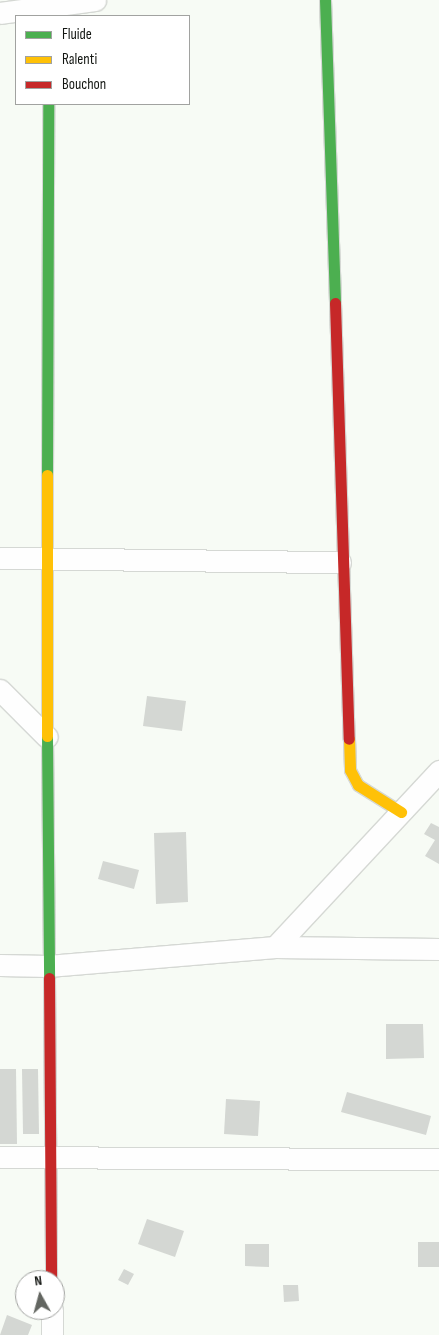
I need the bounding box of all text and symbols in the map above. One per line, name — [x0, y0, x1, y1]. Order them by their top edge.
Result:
legend — [15, 15, 190, 105]
text: Fluide — [62, 25, 92, 44]
text: Ralenti — [62, 50, 97, 69]
text: Bouchon — [62, 75, 106, 94]
north arrow — [15, 1270, 65, 1320]
text: N — [33, 1272, 43, 1290]

